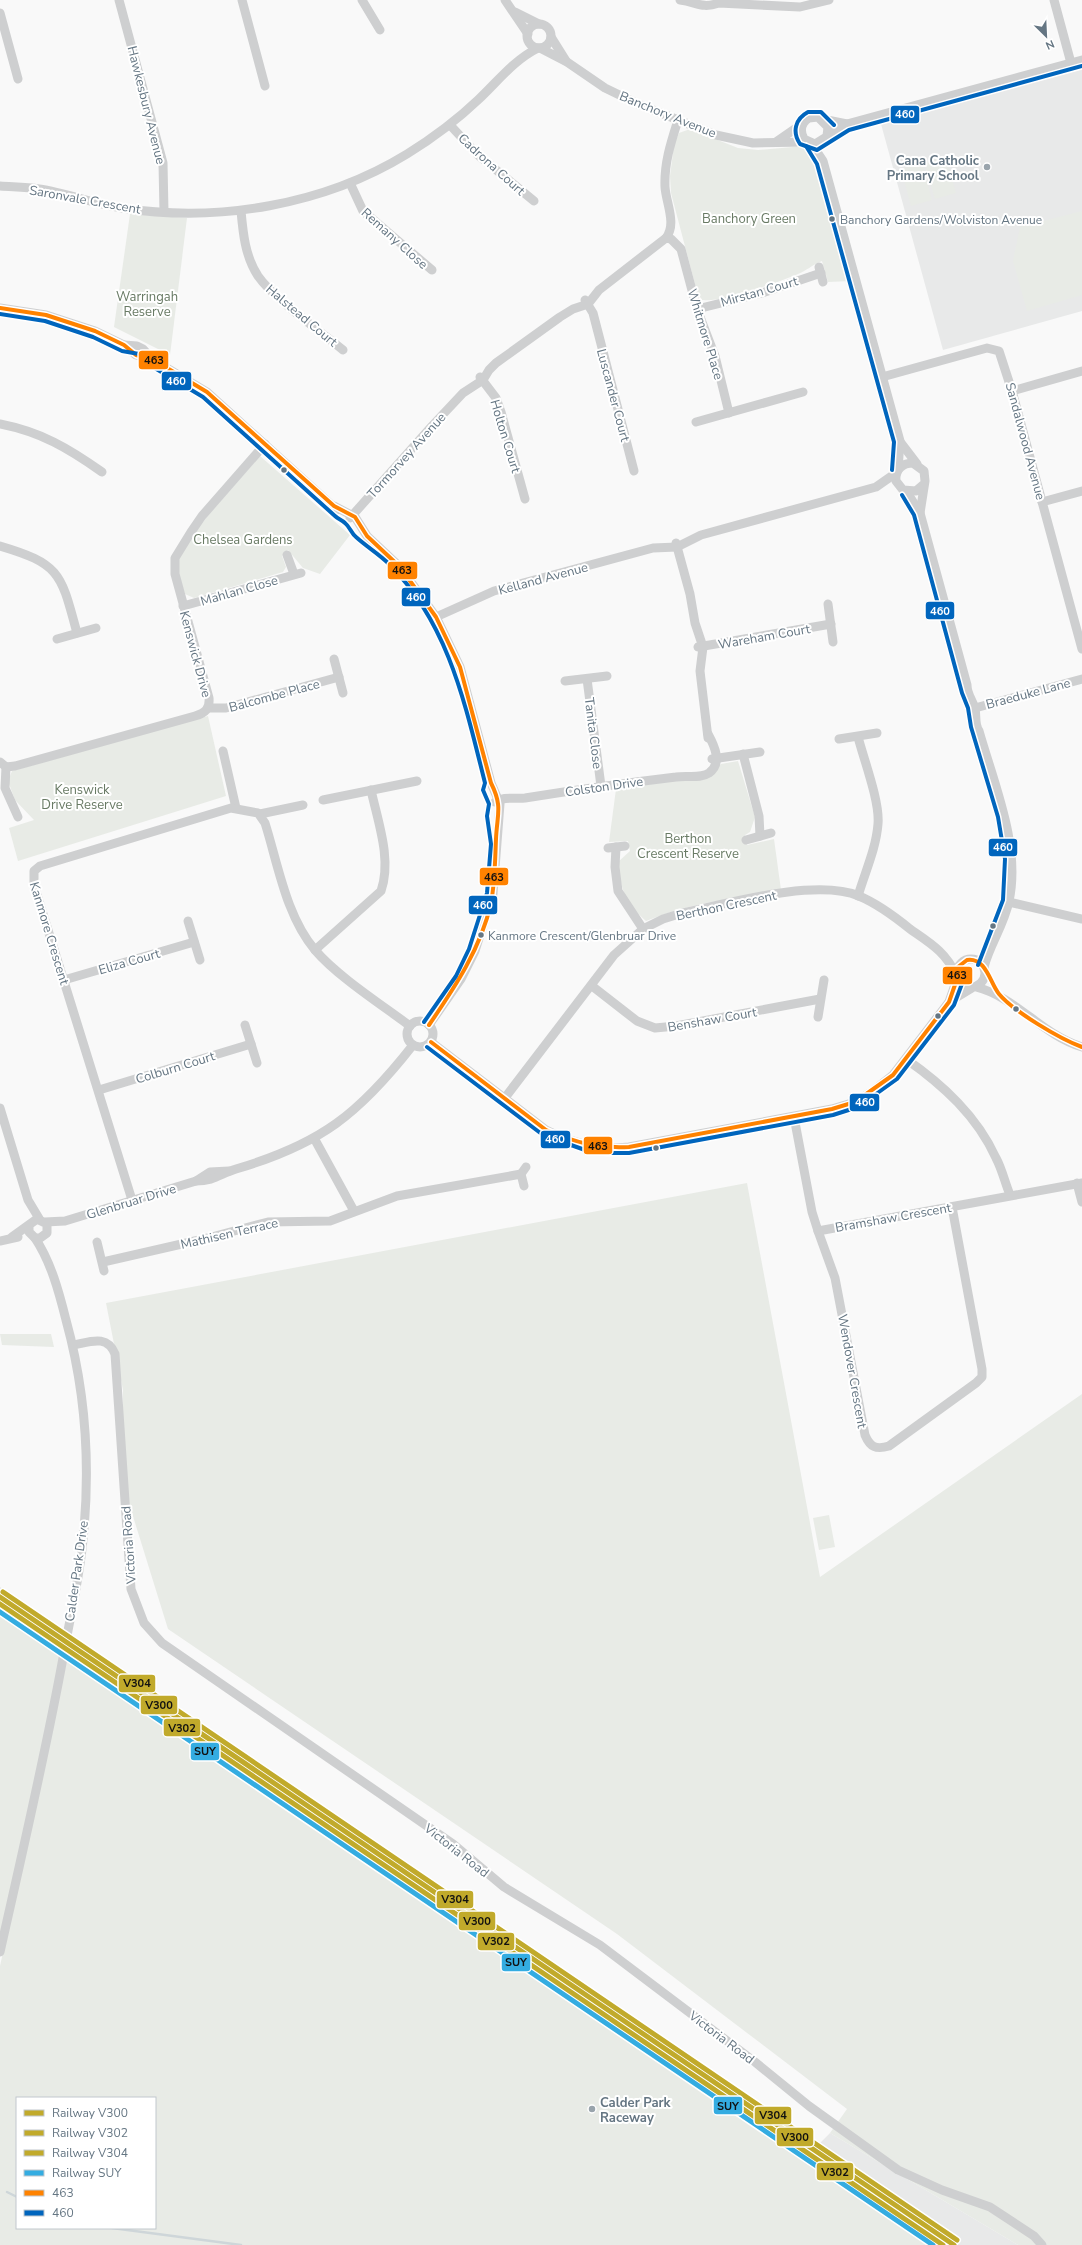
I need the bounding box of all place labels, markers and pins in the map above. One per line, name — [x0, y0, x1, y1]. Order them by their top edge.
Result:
place label: Cana Catholic Primary School — [887, 152, 980, 185]
marker: Cana Catholic Primary School — [982, 162, 992, 172]
place label: Banchory Gardens/Wolviston Avenue — [840, 212, 1042, 228]
marker: Banchory Gardens/Wolviston Avenue — [827, 214, 837, 224]
unlabelled marker — [279, 465, 289, 475]
unlabelled marker — [988, 921, 998, 931]
place label: Kanmore Crescent/Glenbruar Drive — [488, 928, 676, 944]
marker: Kanmore Crescent/Glenbruar Drive — [476, 930, 486, 940]
unlabelled marker — [1011, 1004, 1021, 1014]
unlabelled marker — [933, 1011, 943, 1021]
unlabelled marker — [651, 1143, 661, 1153]
place label: Calder Park Raceway — [600, 2094, 672, 2127]
marker: Calder Park Raceway — [587, 2104, 597, 2114]

